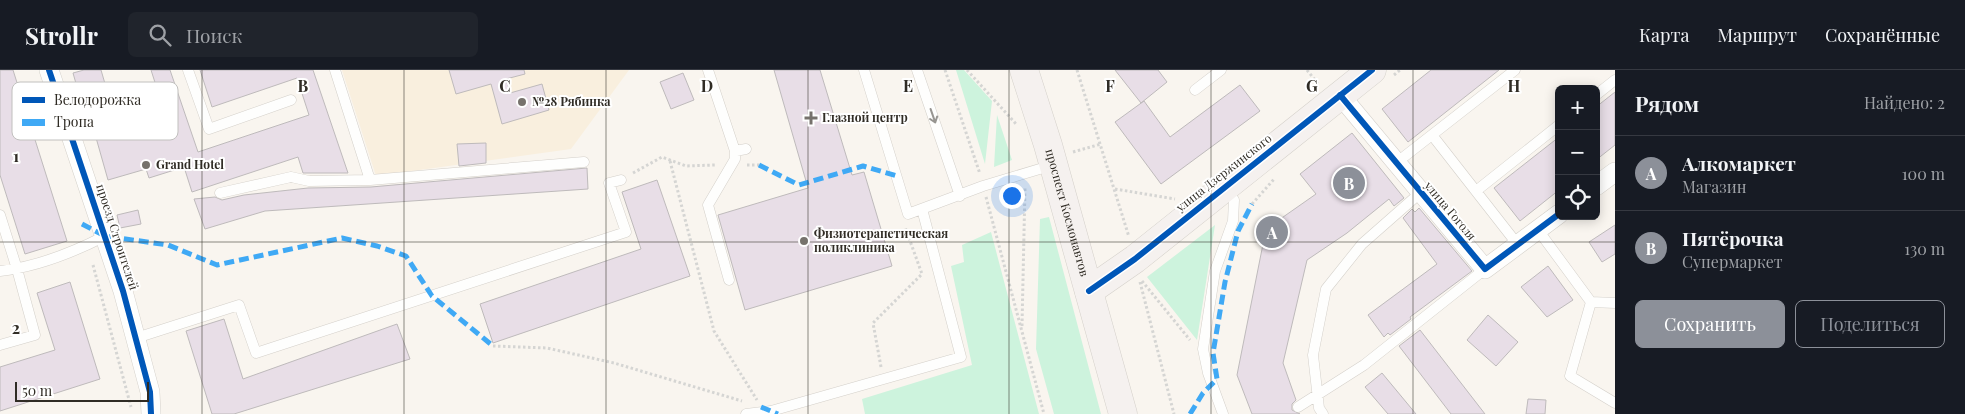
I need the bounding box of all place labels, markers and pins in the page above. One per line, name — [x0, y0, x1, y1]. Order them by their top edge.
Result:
place label: №28 Рябинка — [532, 93, 611, 109]
marker: №28 Рябинка — [516, 96, 528, 108]
place label: Глазной центр — [822, 109, 908, 125]
marker: Глазной центр — [804, 111, 818, 125]
place label: Grand Hotel — [156, 156, 224, 172]
marker: Grand Hotel — [140, 159, 152, 171]
pin: B — [1333, 164, 1365, 202]
pin: A — [1256, 213, 1288, 251]
place label: Физиотерапетическая поликлиника — [814, 225, 948, 255]
marker: Физиотерапетическая поликлиника — [798, 235, 810, 247]

